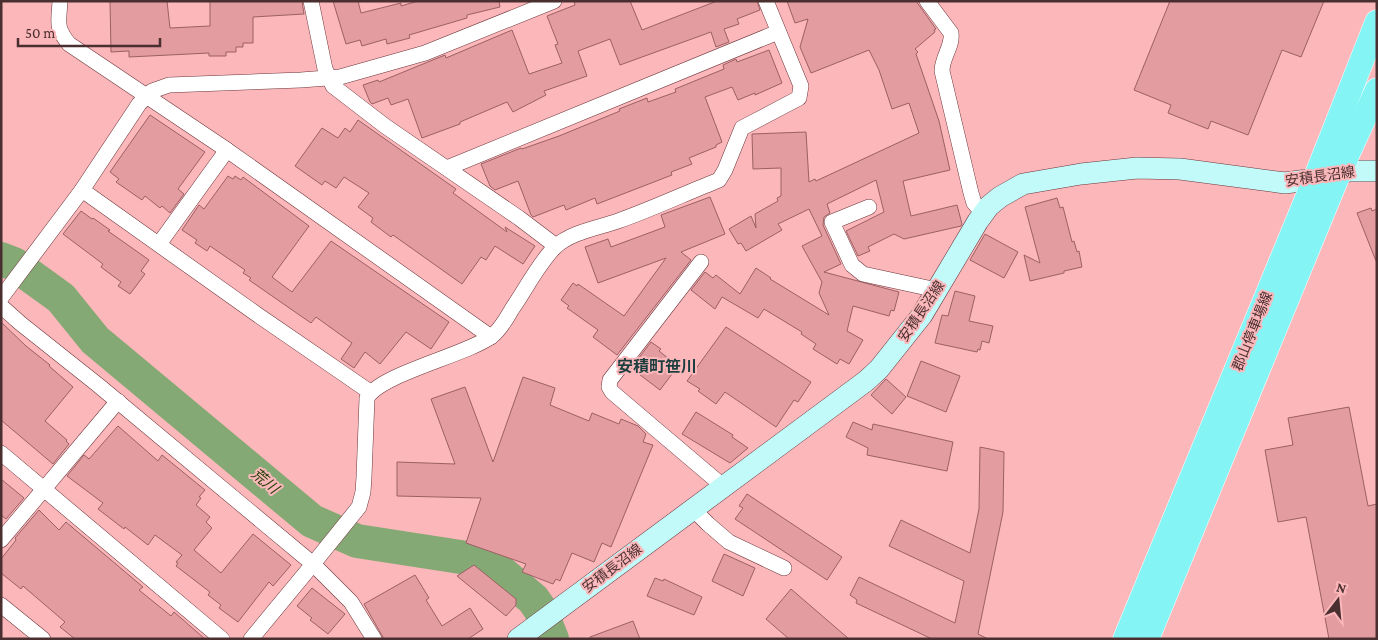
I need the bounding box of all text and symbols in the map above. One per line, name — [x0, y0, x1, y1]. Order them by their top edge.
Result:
scale bar — [18, 15, 160, 47]
text: 50 m — [25, 25, 55, 41]
street label: 安積長沼線 — [1284, 163, 1356, 189]
street label: 安積長沼線 — [895, 278, 947, 344]
street label: 郡山停車場線 — [1229, 289, 1275, 373]
district label: 安積町笹川 — [617, 358, 697, 375]
water label: 荒川 — [248, 465, 283, 498]
street label: 安積長沼線 — [579, 541, 645, 595]
north arrow — [1313, 575, 1363, 625]
text: N — [1335, 578, 1349, 597]

